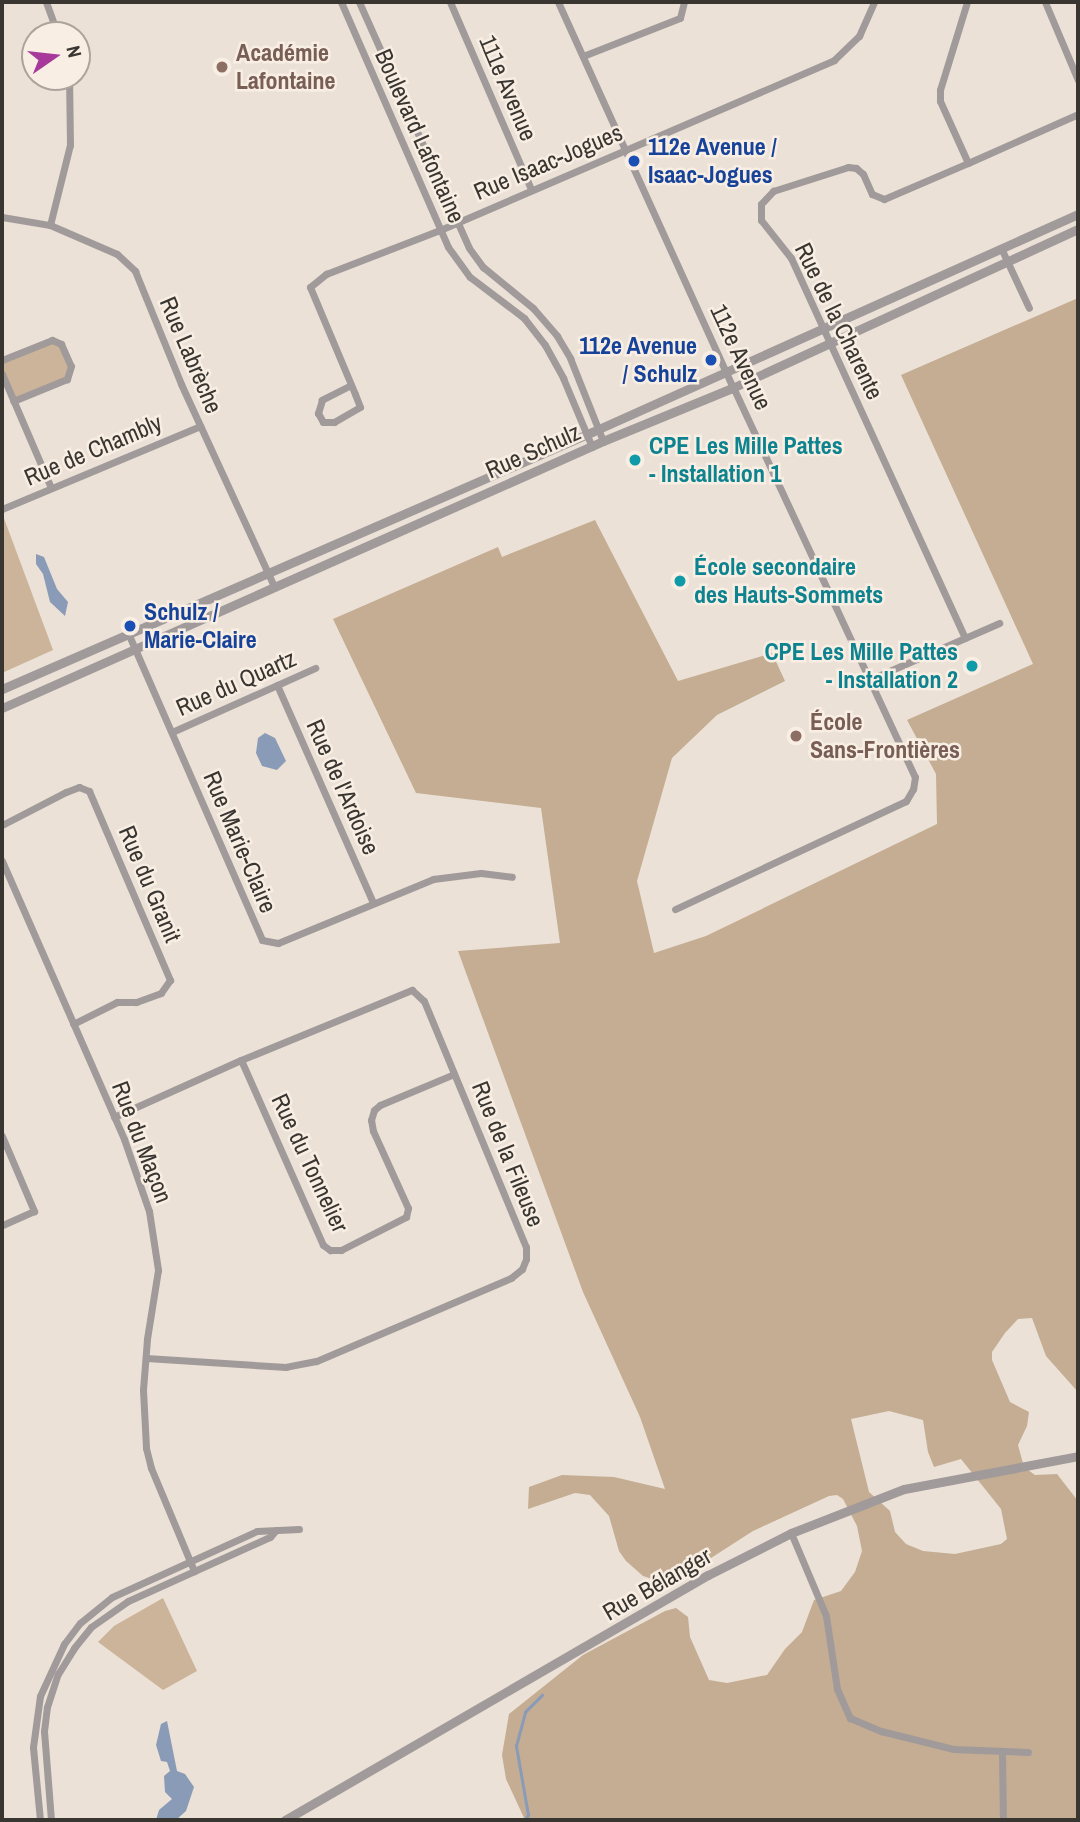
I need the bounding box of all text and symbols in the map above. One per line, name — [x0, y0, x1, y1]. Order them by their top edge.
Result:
north arrow — [21, 21, 91, 91]
street label: 111e Avenue — [473, 30, 543, 146]
place label: Académie Lafontaine — [236, 39, 336, 95]
text: N — [60, 43, 88, 60]
street label: Boulevard Lafontaine — [369, 45, 471, 227]
marker: Académie Lafontaine — [214, 59, 230, 75]
street label: Rue Isaac-Jogues — [469, 118, 627, 206]
place label: 112e Avenue / Isaac-Jogues — [648, 133, 777, 189]
marker: 112e Avenue / Isaac-Jogues — [626, 153, 642, 169]
street label: Rue de la Charente — [789, 238, 889, 404]
street label: Rue Labrèche — [154, 292, 228, 418]
street label: 112e Avenue — [704, 299, 778, 415]
place label: 112e Avenue / Schulz — [578, 332, 697, 388]
marker: 112e Avenue / Schulz — [703, 352, 719, 368]
street label: Rue de Chambly — [20, 408, 166, 492]
street label: Rue Schulz — [481, 417, 585, 485]
place label: CPE Les Mille Pattes - Installation 1 — [649, 432, 843, 488]
marker: CPE Les Mille Pattes - Installation 1 — [627, 452, 643, 468]
place label: École secondaire des Hauts-Sommets — [694, 553, 883, 609]
marker: École secondaire des Hauts-Sommets — [672, 573, 688, 589]
place label: Schulz / Marie-Claire — [144, 598, 257, 654]
marker: Schulz / Marie-Claire — [122, 618, 138, 634]
place label: CPE Les Mille Pattes - Installation 2 — [764, 638, 958, 694]
street label: Rue du Quartz — [172, 644, 300, 722]
marker: CPE Les Mille Pattes - Installation 2 — [964, 658, 980, 674]
place label: École Sans-Frontières — [810, 708, 960, 764]
street label: Rue de l'Ardoise — [300, 715, 386, 859]
marker: École Sans-Frontières — [788, 728, 804, 744]
street label: Rue Marie-Claire — [197, 767, 283, 917]
street label: Rue du Granit — [113, 821, 187, 947]
street label: Rue du Maçon — [106, 1077, 178, 1207]
street label: Rue de la Fileuse — [466, 1077, 550, 1231]
street label: Rue du Tonnelier — [265, 1089, 355, 1237]
street label: Rue Bélanger — [598, 1541, 716, 1627]

